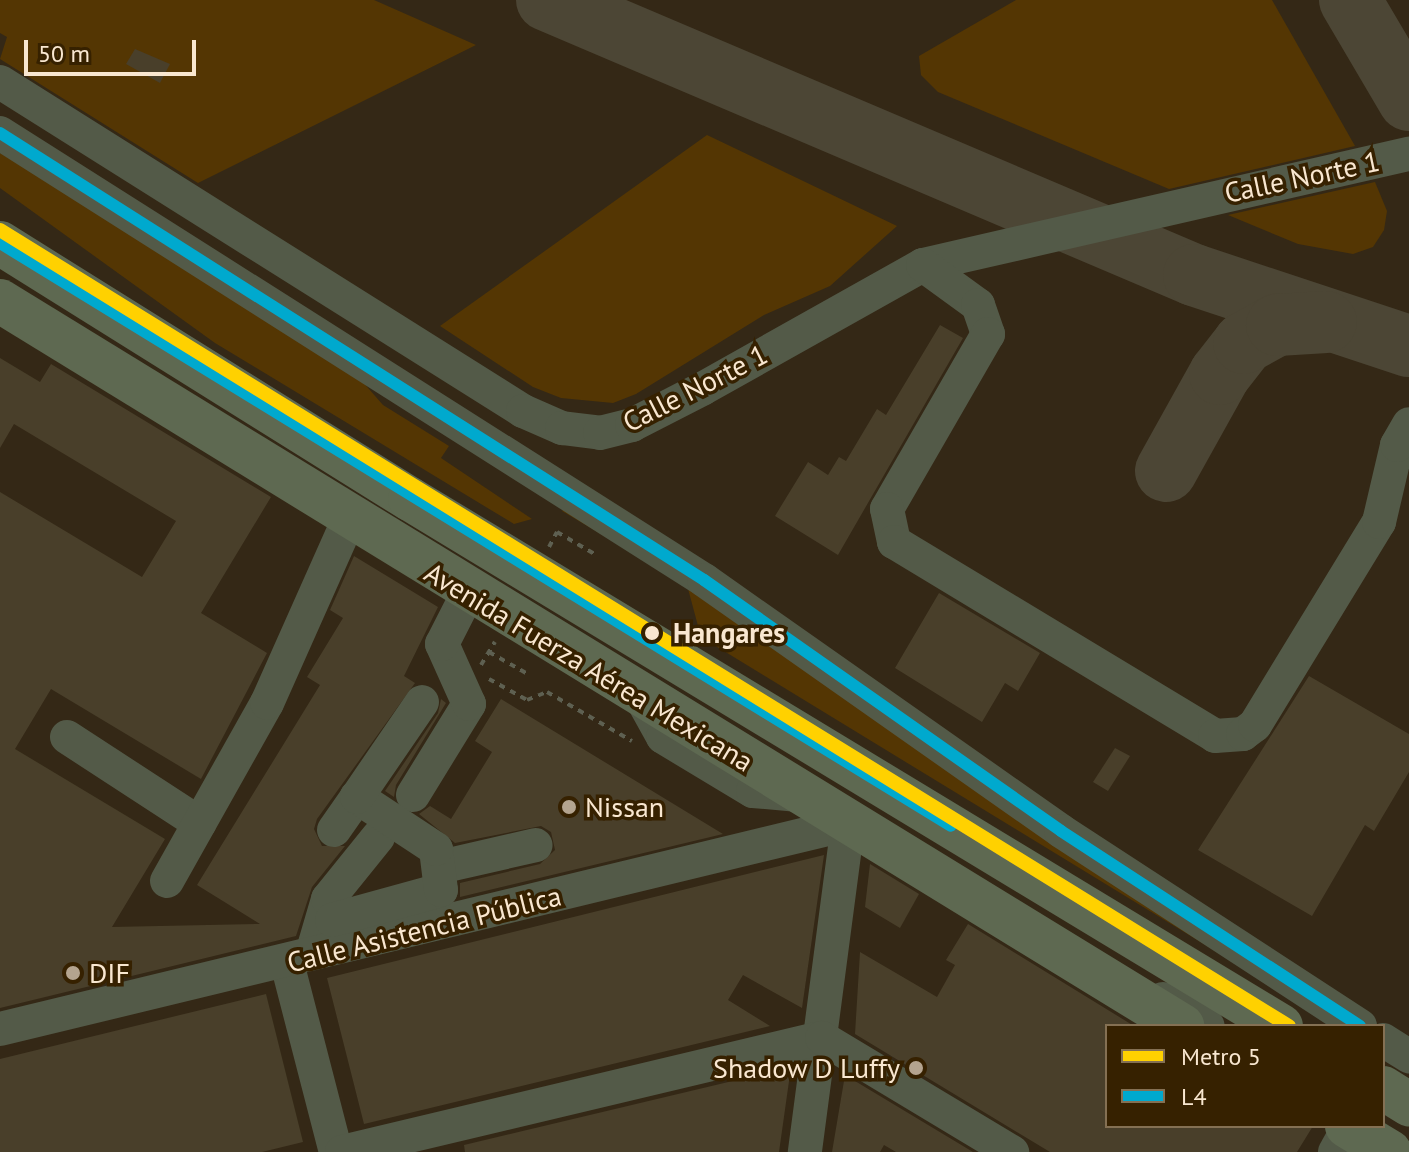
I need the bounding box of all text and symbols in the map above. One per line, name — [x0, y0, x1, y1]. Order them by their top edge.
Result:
scale bar — [28, 24, 200, 74]
text: 50 m — [38, 38, 90, 69]
street label: Calle Norte 1 — [1221, 144, 1383, 210]
street label: Calle Norte 1 — [617, 337, 773, 439]
street label: Avenida Fuerza Aérea Mexicana — [418, 555, 760, 779]
place label: Hangares — [673, 616, 785, 650]
marker: Hangares — [638, 619, 666, 647]
place label: Nissan — [585, 790, 664, 824]
marker: Nissan — [560, 798, 578, 816]
street label: Calle Asistencia Pública — [283, 879, 565, 979]
place label: DIF — [89, 956, 130, 990]
marker: DIF — [64, 964, 82, 982]
legend — [1105, 1024, 1385, 1128]
text: Metro 5 — [1181, 1041, 1261, 1072]
place label: Shadow D Luffy — [712, 1051, 900, 1085]
marker: Shadow D Luffy — [907, 1059, 925, 1077]
text: L4 — [1181, 1081, 1207, 1112]

